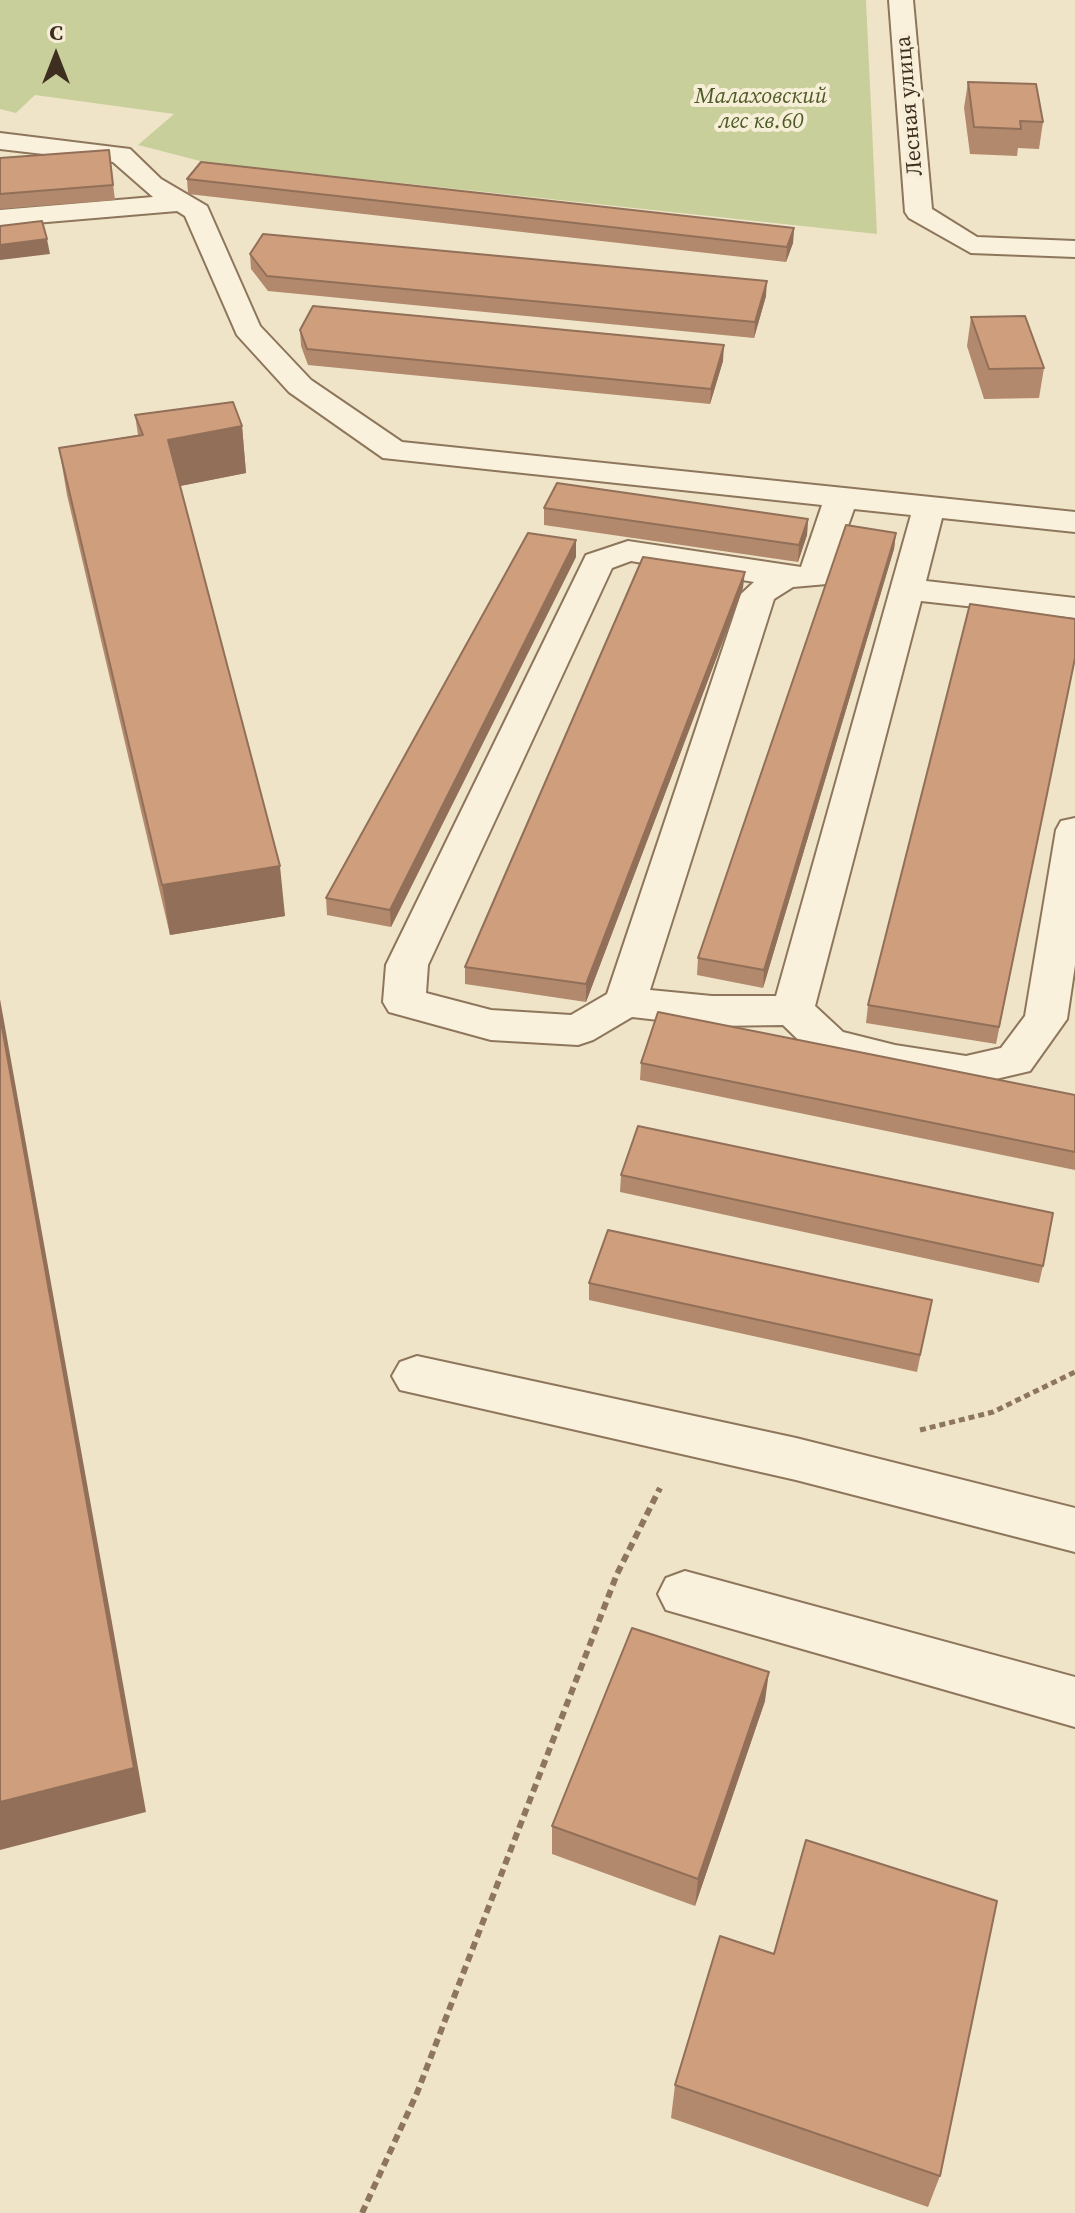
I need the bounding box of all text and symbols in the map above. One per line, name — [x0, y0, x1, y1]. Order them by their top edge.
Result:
north arrow — [16, 16, 96, 96]
text: С — [49, 17, 63, 47]
street label: Лесная улица — [891, 35, 929, 177]
park label: Малаховский лес кв.60 — [695, 84, 827, 136]

